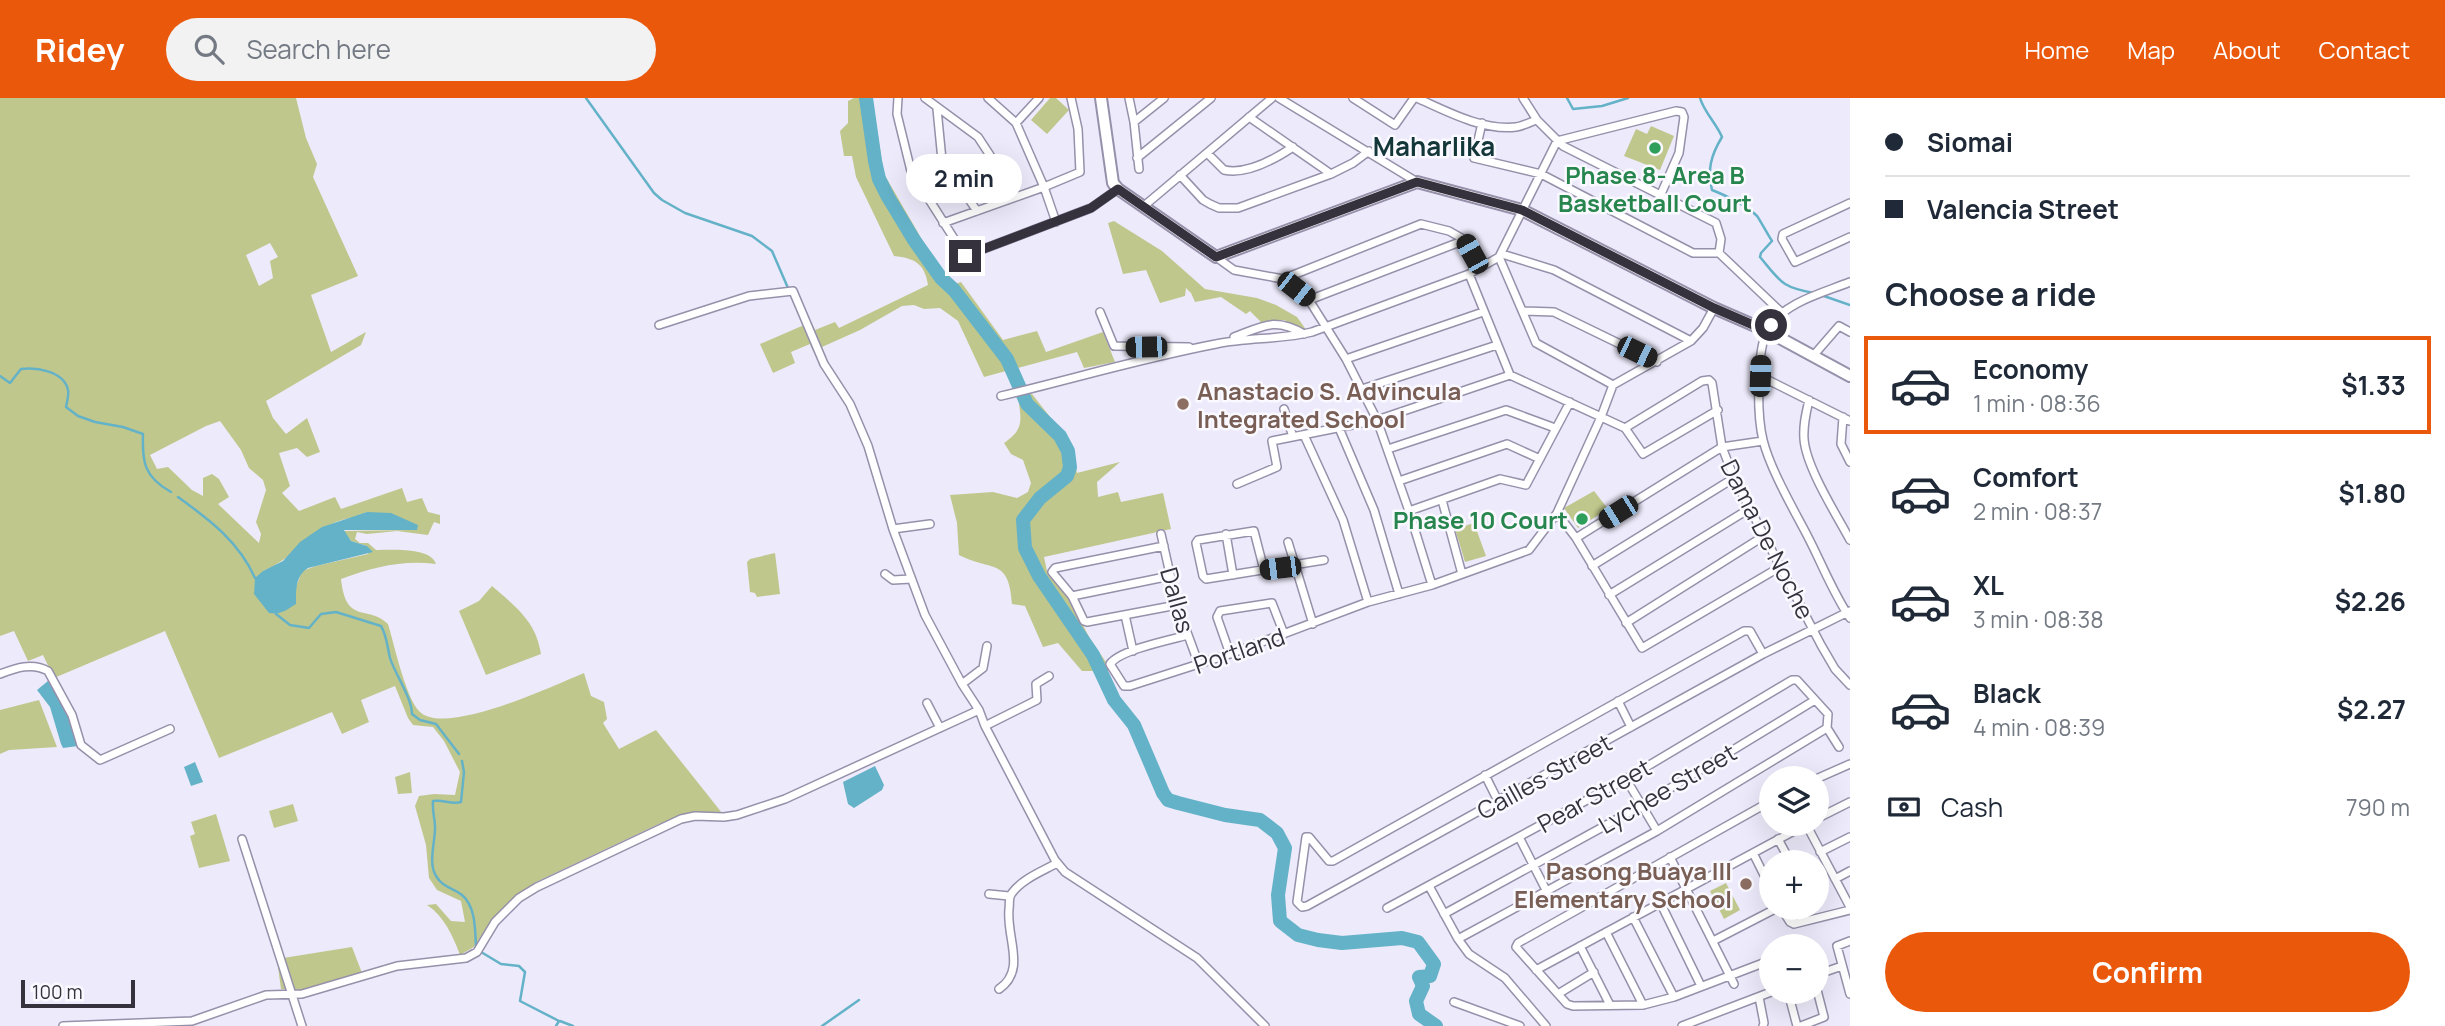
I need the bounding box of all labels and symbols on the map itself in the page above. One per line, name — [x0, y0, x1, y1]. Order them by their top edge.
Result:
district label: Maharlika — [1373, 128, 1495, 164]
marker: Phase 8- Area B Basketball Court — [1647, 140, 1663, 156]
callout: 2 min — [907, 155, 1023, 204]
place label: Phase 8- Area B Basketball Court — [1558, 158, 1752, 219]
car — [1453, 231, 1492, 277]
route end — [949, 240, 981, 272]
car — [1273, 268, 1320, 310]
route start — [1755, 309, 1787, 341]
car — [1614, 333, 1661, 371]
car — [1125, 336, 1168, 358]
car — [1749, 355, 1772, 397]
place label: Anastacio S. Advincula Integrated School — [1197, 374, 1461, 435]
marker: Anastacio S. Advincula Integrated School — [1175, 396, 1191, 412]
street label: Dama De Noche — [1714, 454, 1822, 624]
car — [1595, 492, 1642, 532]
place label: Phase 10 Court — [1393, 503, 1568, 536]
marker: Phase 10 Court — [1574, 511, 1590, 527]
car — [1258, 555, 1303, 581]
street label: Dallas — [1153, 563, 1203, 637]
street label: Portland — [1189, 619, 1289, 681]
street label: Cailles Street — [1471, 725, 1617, 827]
street label: Lychee Street — [1592, 735, 1742, 841]
street label: Pear Street — [1531, 750, 1657, 840]
place label: Pasong Buaya III Elementary School — [1514, 854, 1732, 915]
marker: Pasong Buaya III Elementary School — [1738, 876, 1754, 892]
scale bar — [21, 977, 135, 1009]

